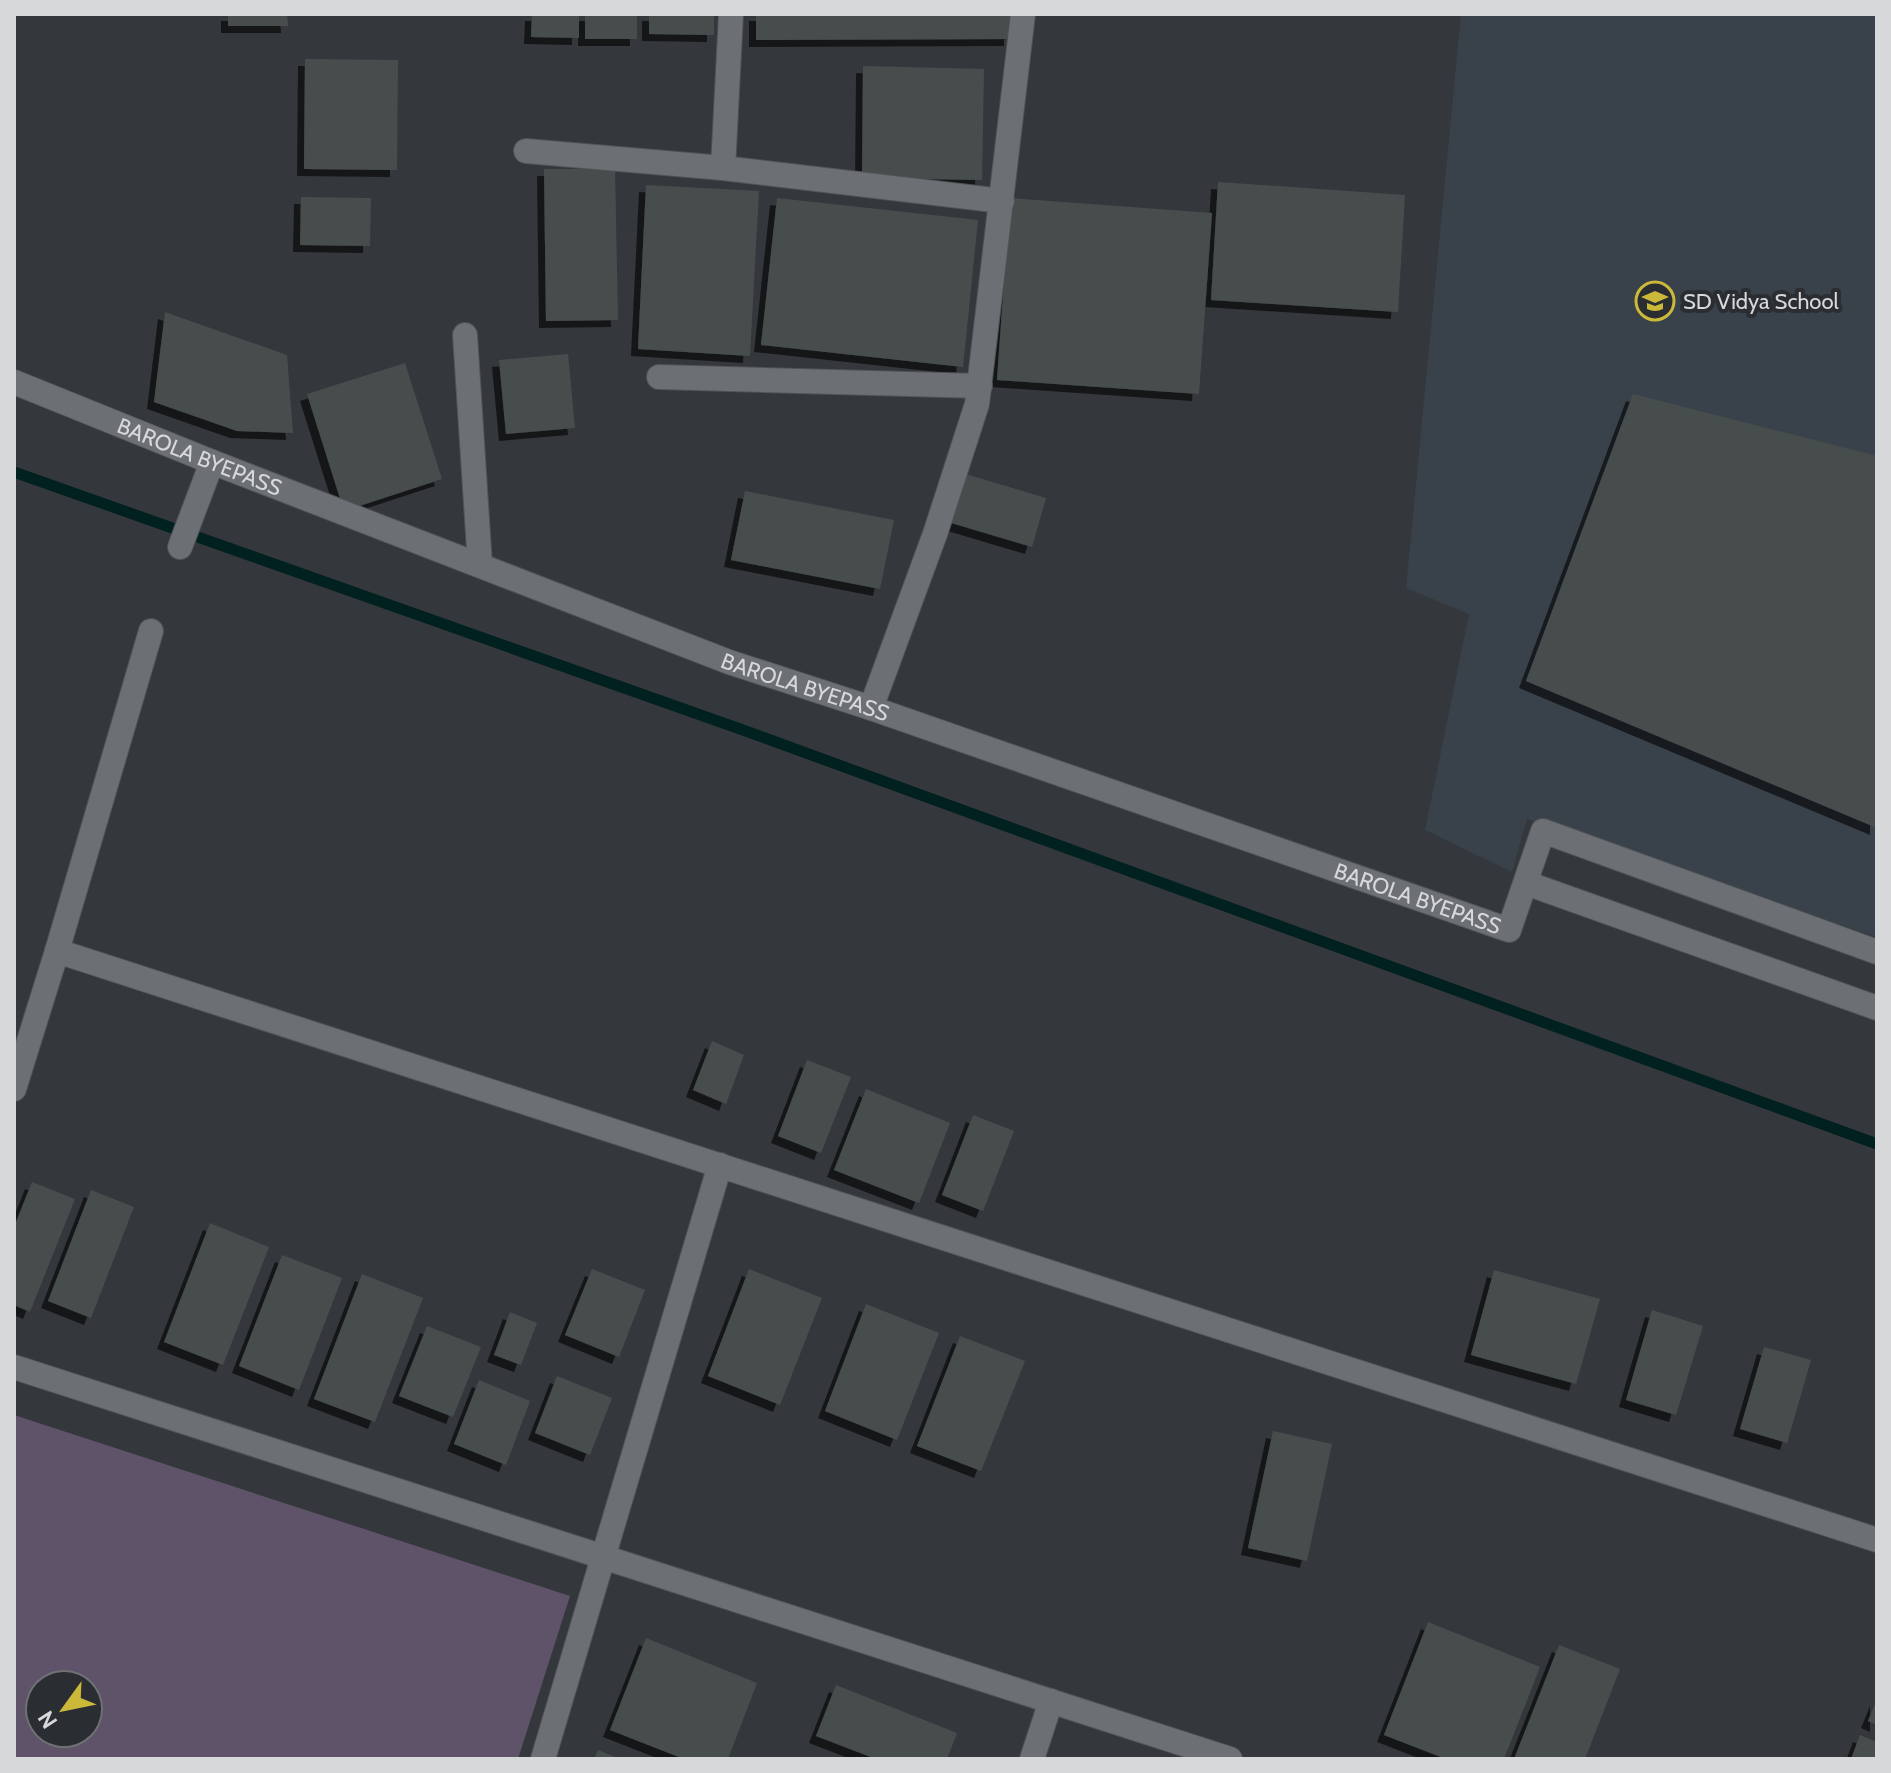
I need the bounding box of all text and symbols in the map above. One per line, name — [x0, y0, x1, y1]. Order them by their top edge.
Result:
school or university icon: SD Vidya School — [1634, 280, 1676, 322]
place label: SD Vidya School — [1683, 288, 1840, 315]
street label: BAROLA BYEPASS — [113, 412, 286, 501]
street label: BAROLA BYEPASS — [717, 647, 893, 727]
street label: BAROLA BYEPASS — [1331, 857, 1505, 940]
north arrow — [24, 1669, 104, 1749]
text: N — [32, 1706, 63, 1733]

